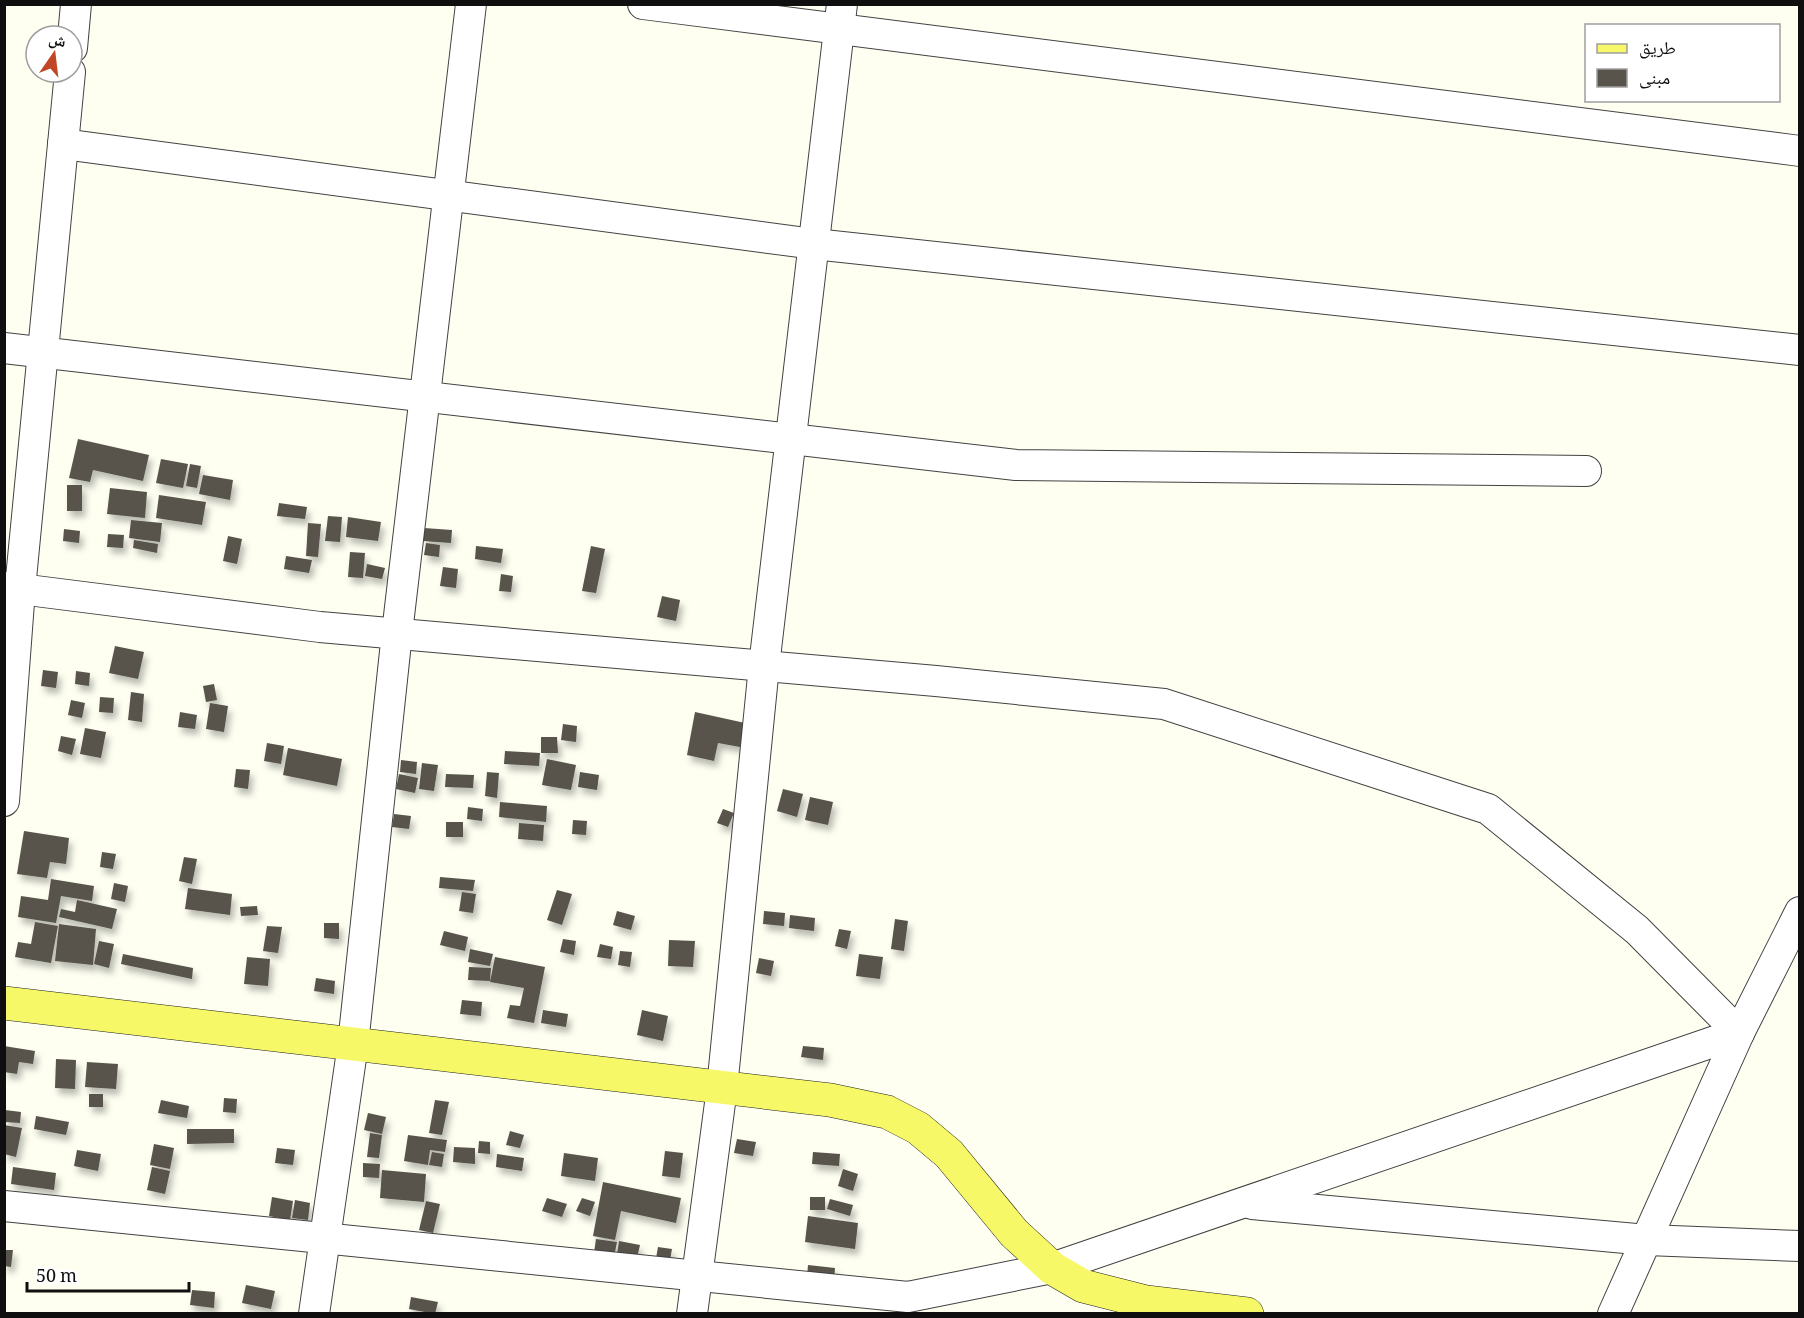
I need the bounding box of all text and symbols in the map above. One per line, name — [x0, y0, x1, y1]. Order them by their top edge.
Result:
north arrow — [24, 24, 84, 84]
legend — [1585, 24, 1780, 102]
text: ش — [46, 27, 69, 57]
text: طريق — [1639, 35, 1676, 65]
text: مبنى — [1639, 65, 1670, 95]
scale bar — [27, 1255, 189, 1293]
text: 50 m — [36, 1263, 77, 1293]

